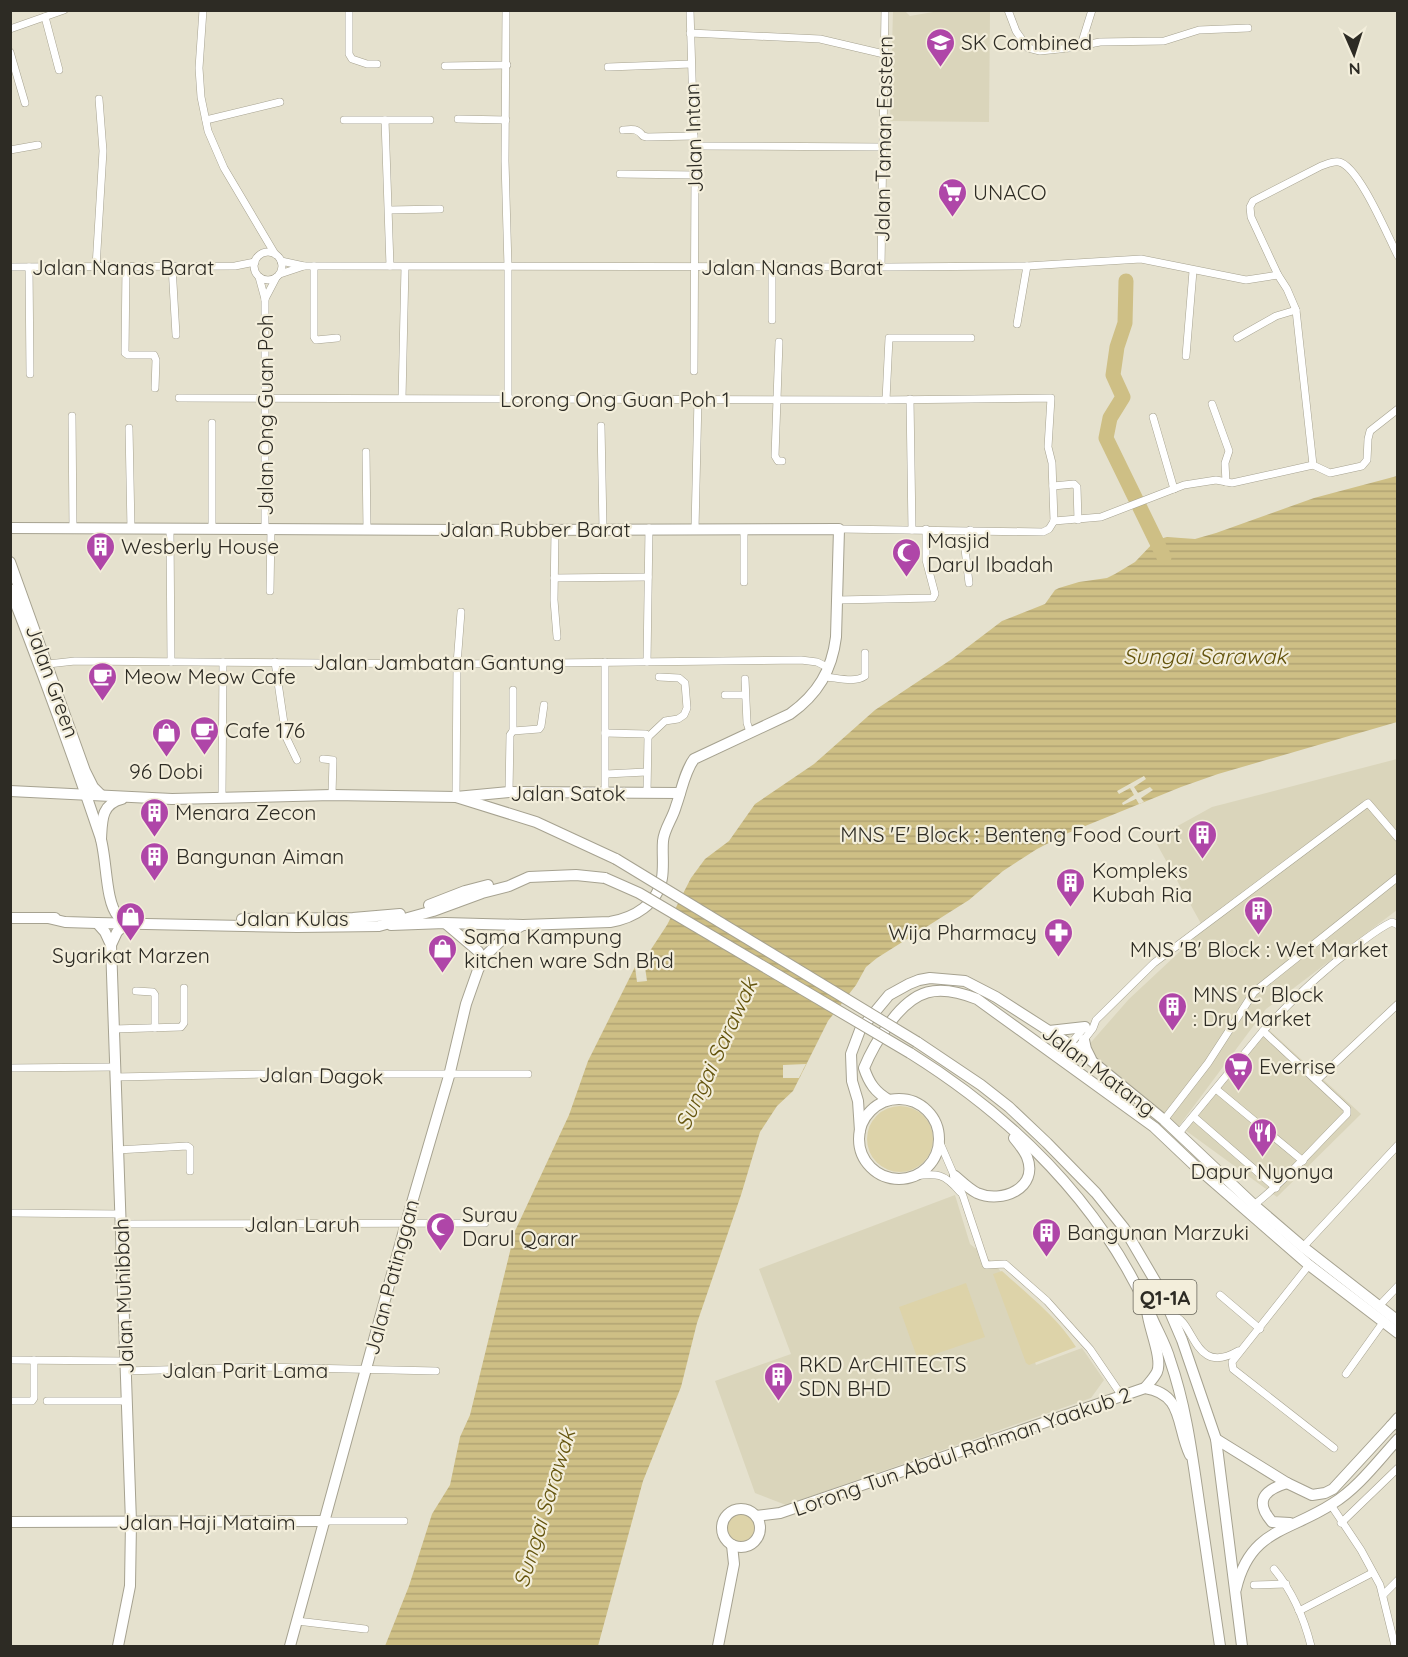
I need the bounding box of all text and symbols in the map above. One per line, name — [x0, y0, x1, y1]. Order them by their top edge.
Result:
north arrow — [1324, 24, 1384, 84]
school or university icon: SK Combined — [924, 26, 956, 68]
place label: SK Combined — [961, 29, 1092, 55]
street label: Jalan Taman Eastern — [868, 35, 898, 243]
text: N — [1348, 59, 1361, 79]
street label: Jalan Intan — [678, 83, 708, 193]
supermarket icon: UNACO — [936, 176, 968, 218]
place label: UNACO — [973, 179, 1047, 205]
street label: Jalan Nanas Barat — [32, 254, 214, 280]
street label: Jalan Nanas Barat — [701, 254, 883, 280]
street label: Jalan Ong Guan Poh — [252, 314, 278, 516]
street label: Lorong Ong Guan Poh 1 — [500, 386, 730, 412]
street label: Jalan Rubber Barat — [439, 516, 631, 542]
place label: Masjid Darul Ibadah — [927, 527, 1054, 577]
building icon: Wesberly House — [84, 530, 116, 572]
place label: Wesberly House — [121, 533, 279, 559]
mosque icon: Masjid Darul Ibadah — [890, 536, 922, 578]
street label: Jalan Green — [21, 621, 85, 741]
water label: Sungai Sarawak — [1123, 642, 1289, 670]
street label: Jalan Jambatan Gantung — [313, 649, 565, 675]
cafe icon: Meow Meow Cafe — [87, 660, 119, 702]
place label: Meow Meow Cafe — [124, 663, 296, 689]
cafe icon: Cafe 176 — [188, 714, 220, 756]
shop icon: 96 Dobi — [150, 716, 182, 758]
place label: Cafe 176 — [225, 717, 305, 743]
place label: 96 Dobi — [129, 758, 203, 784]
street label: Jalan Satok — [510, 780, 626, 806]
building icon: Menara Zecon — [138, 796, 170, 838]
place label: Menara Zecon — [175, 799, 316, 825]
building icon: MNS 'E' Block : Benteng Food Court — [1186, 818, 1218, 860]
place label: MNS 'E' Block : Benteng Food Court — [840, 821, 1181, 847]
building icon: Bangunan Aiman — [139, 840, 171, 882]
place label: Bangunan Aiman — [176, 843, 344, 869]
place label: Kompleks Kubah Ria — [1092, 857, 1192, 907]
building icon: Kompleks Kubah Ria — [1055, 866, 1087, 908]
building icon: MNS 'B' Block : Wet Market — [1243, 894, 1275, 936]
shop icon: Syarikat Marzen — [115, 900, 147, 942]
street label: Jalan Kulas — [235, 905, 349, 931]
pharmacy icon: Wija Pharmacy — [1042, 916, 1074, 958]
place label: Wija Pharmacy — [888, 919, 1037, 945]
place label: Sama Kampung kitchen ware Sdn Bhd — [464, 923, 674, 973]
shop icon: Sama Kampung kitchen ware Sdn Bhd — [427, 932, 459, 974]
place label: MNS 'B' Block : Wet Market — [1130, 936, 1388, 962]
place label: Syarikat Marzen — [52, 942, 210, 968]
water label: Sungai Sarawak — [669, 972, 764, 1134]
place label: MNS 'C' Block : Dry Market — [1193, 981, 1324, 1031]
building icon: MNS 'C' Block : Dry Market — [1156, 990, 1188, 1032]
street label: Jalan Matang — [1037, 1019, 1161, 1121]
supermarket icon: Everrise — [1222, 1050, 1254, 1092]
place label: Everrise — [1259, 1053, 1336, 1079]
street label: Jalan Dagok — [258, 1061, 384, 1089]
restaurant icon: Dapur Nyonya — [1246, 1116, 1278, 1158]
place label: Dapur Nyonya — [1191, 1158, 1333, 1184]
street label: Jalan Patinggan — [358, 1196, 424, 1358]
place label: Surau Darul Qarar — [462, 1201, 578, 1251]
mosque icon: Surau Darul Qarar — [425, 1210, 457, 1252]
street label: Jalan Laruh — [244, 1211, 360, 1237]
building icon: Bangunan Marzuki — [1030, 1216, 1062, 1258]
street label: Jalan Muhibbah — [107, 1218, 139, 1374]
place label: Bangunan Marzuki — [1067, 1219, 1249, 1245]
road number: Q1-1A — [1134, 1280, 1196, 1314]
place label: RKD ArCHITECTS SDN BHD — [799, 1351, 967, 1401]
street label: Jalan Parit Lama — [162, 1357, 328, 1383]
building icon: RKD ArCHITECTS SDN BHD — [762, 1360, 794, 1402]
street label: Lorong Tun Abdul Rahman Yaakub 2 — [790, 1381, 1134, 1521]
water label: Sungai Sarawak — [507, 1423, 582, 1591]
street label: Jalan Haji Mataim — [118, 1509, 296, 1535]

